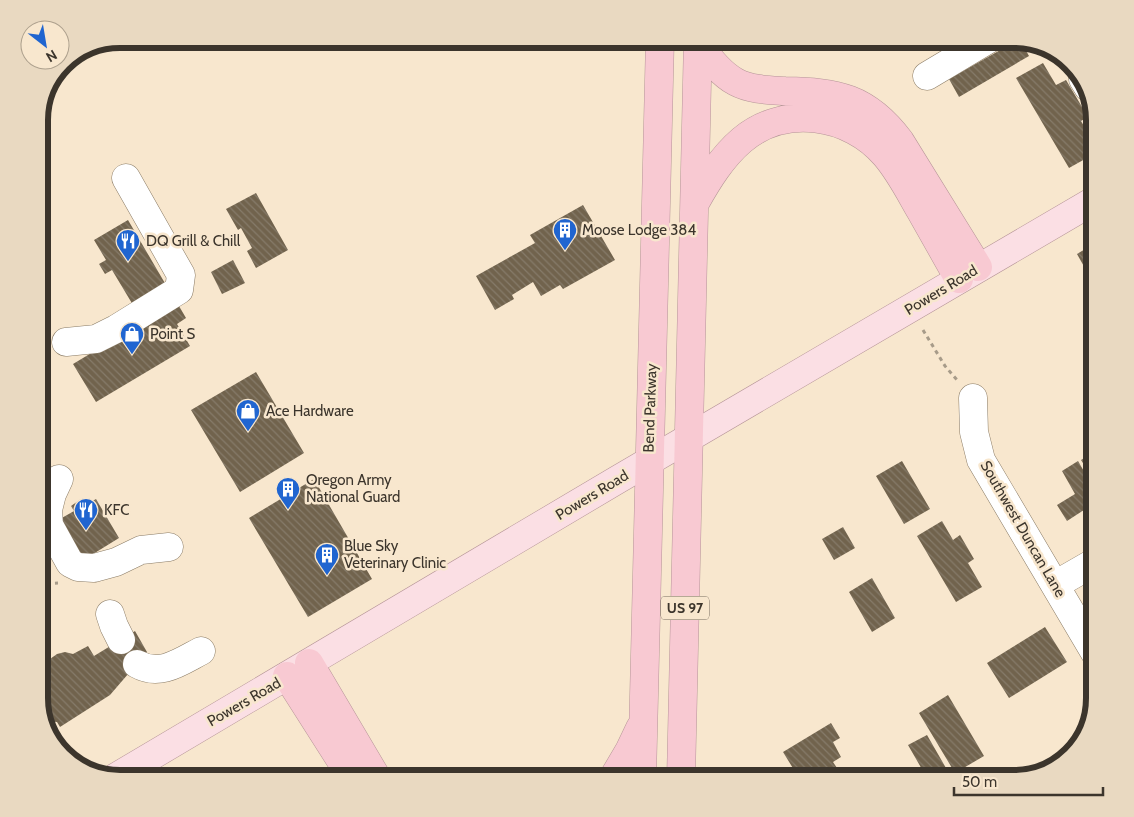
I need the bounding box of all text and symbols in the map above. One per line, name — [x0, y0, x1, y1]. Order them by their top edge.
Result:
north arrow — [20, 20, 70, 70]
text: N — [43, 46, 61, 66]
building icon: Moose Lodge 384 — [552, 217, 578, 251]
place label: Moose Lodge 384 — [582, 221, 696, 239]
restaurant icon: DQ Grill & Chill — [115, 228, 141, 262]
place label: DQ Grill & Chill — [146, 232, 241, 250]
street label: Powers Road — [901, 261, 981, 319]
shop icon: Point S — [119, 321, 145, 355]
place label: Point S — [150, 325, 196, 343]
street label: Bend Parkway — [639, 363, 661, 453]
shop icon: Ace Hardware — [235, 398, 261, 432]
place label: Ace Hardware — [266, 402, 354, 420]
street label: Southwest Duncan Lane — [977, 458, 1070, 601]
street label: Powers Road — [552, 466, 632, 524]
place label: Oregon Army National Guard — [306, 471, 400, 506]
building icon: Oregon Army National Guard — [275, 476, 301, 510]
restaurant icon: KFC — [73, 497, 99, 531]
place label: KFC — [104, 501, 129, 519]
place label: Blue Sky Veterinary Clinic — [344, 537, 446, 572]
building icon: Blue Sky Veterinary Clinic — [314, 542, 340, 576]
road number: US 97 — [661, 596, 709, 620]
street label: Powers Road — [204, 674, 284, 730]
scale bar — [954, 764, 1103, 796]
text: 50 m — [962, 773, 997, 791]

